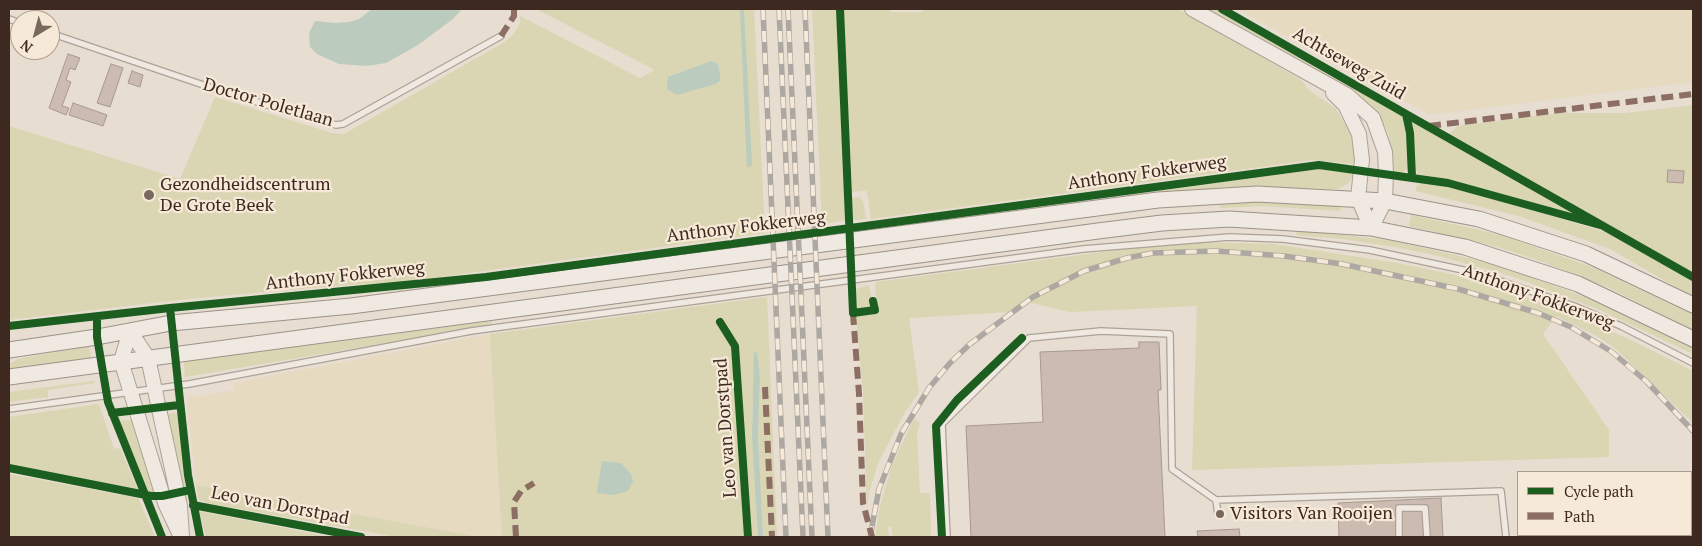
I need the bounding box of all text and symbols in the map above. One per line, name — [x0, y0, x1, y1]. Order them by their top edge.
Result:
north arrow — [10, 10, 60, 60]
street label: Achtseweg Zuid — [1289, 23, 1409, 105]
text: N — [16, 36, 36, 57]
street label: Doctor Poletlaan — [200, 74, 336, 132]
street label: Anthony Fokkerweg — [1066, 151, 1228, 195]
place label: Gezondheidscentrum De Grote Beek — [160, 174, 331, 216]
marker: Gezondheidscentrum De Grote Beek — [142, 188, 156, 202]
street label: Anthony Fokkerweg — [665, 207, 827, 247]
street label: Anthony Fokkerweg — [264, 257, 426, 295]
street label: Anthony Fokkerweg — [1459, 259, 1617, 335]
street label: Leo van Dorstpad — [710, 357, 742, 499]
legend — [1517, 471, 1692, 536]
text: Cycle path — [1564, 481, 1634, 501]
street label: Leo van Dorstpad — [209, 482, 351, 530]
place label: Visitors Van Rooijen — [1230, 503, 1393, 525]
text: Path — [1564, 506, 1595, 526]
marker: Visitors Van Rooijen — [1214, 508, 1226, 520]

